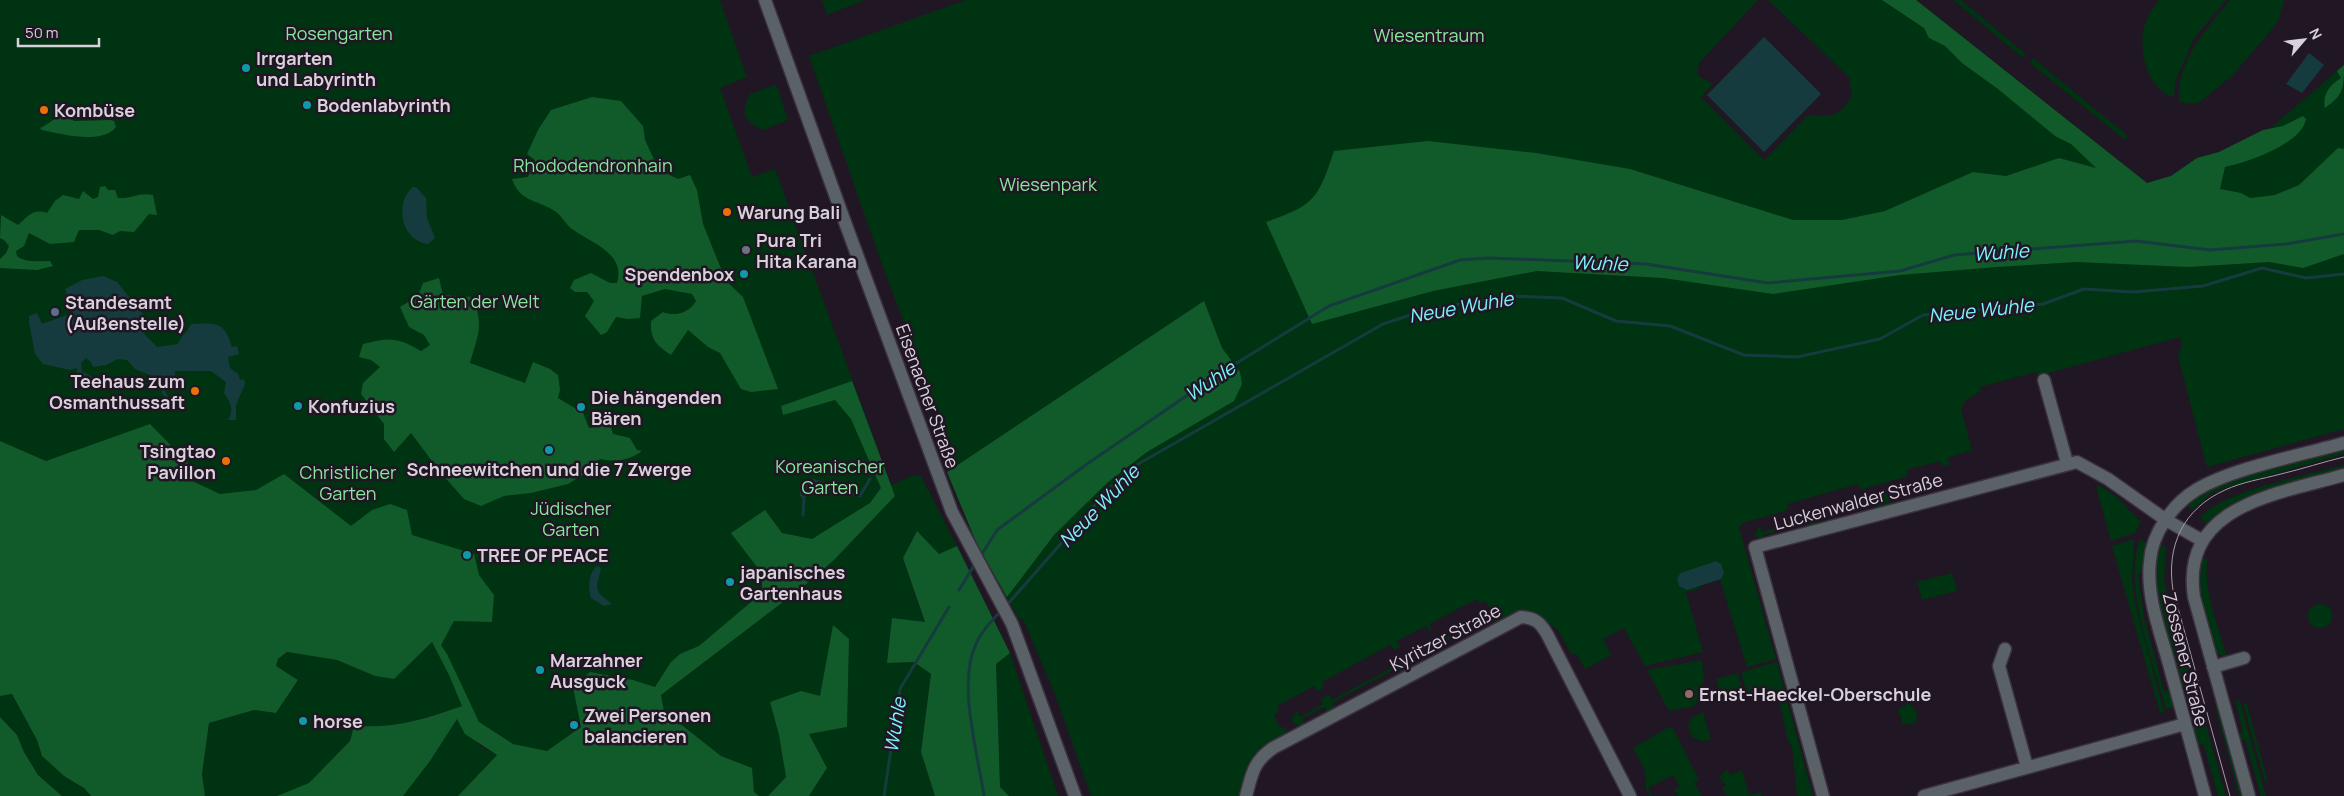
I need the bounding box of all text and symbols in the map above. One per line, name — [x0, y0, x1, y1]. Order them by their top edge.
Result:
scale bar — [18, 15, 99, 47]
north arrow — [2279, 15, 2329, 65]
park label: Rosengarten — [285, 21, 393, 45]
text: 50 m — [25, 22, 59, 43]
park label: Wiesentraum — [1374, 23, 1484, 47]
text: N — [2305, 25, 2327, 43]
place label: Irrgarten und Labyrinth — [256, 46, 376, 91]
marker: Irrgarten und Labyrinth — [240, 62, 252, 74]
place label: Bodenlabyrinth — [317, 93, 451, 117]
place label: Kombüse — [54, 98, 135, 122]
marker: Bodenlabyrinth — [301, 99, 313, 111]
marker: Kombüse — [38, 104, 50, 116]
park label: Rhododendronhain — [513, 153, 673, 177]
park label: Wiesenpark — [999, 172, 1098, 196]
place label: Warung Bali — [737, 200, 840, 224]
marker: Warung Bali — [721, 206, 733, 218]
place label: Pura Tri Hita Karana — [756, 228, 857, 273]
water label: Wuhle — [1972, 237, 2031, 267]
marker: Pura Tri Hita Karana — [740, 244, 752, 256]
water label: Wuhle — [1572, 249, 1630, 277]
place label: Spendenbox — [625, 262, 734, 286]
marker: Spendenbox — [738, 268, 750, 280]
water label: Neue Wuhle — [1407, 285, 1517, 329]
park label: Gärten der Welt — [410, 289, 540, 313]
place label: Standesamt (Außenstelle) — [65, 290, 186, 335]
water label: Neue Wuhle — [1927, 291, 2037, 328]
marker: Standesamt (Außenstelle) — [49, 306, 61, 318]
street label: Eisenacher Straße — [891, 321, 965, 471]
water label: Wuhle — [1180, 354, 1242, 407]
place label: Teehaus zum Osmanthussaft — [49, 369, 185, 414]
marker: Teehaus zum Osmanthussaft — [189, 385, 201, 397]
place label: Die hängenden Bären — [591, 385, 722, 430]
place label: Konfuzius — [308, 394, 395, 418]
marker: Konfuzius — [292, 400, 304, 412]
marker: Die hängenden Bären — [575, 401, 587, 413]
place label: Tsingtao Pavillon — [140, 439, 216, 484]
marker: Schneewitchen und die 7 Zwerge — [543, 444, 555, 456]
park label: Koreanischer Garten — [775, 454, 885, 499]
marker: Tsingtao Pavillon — [220, 455, 232, 467]
place label: Schneewitchen und die 7 Zwerge — [406, 457, 692, 481]
water label: Neue Wuhle — [1053, 458, 1146, 553]
park label: Christlicher Garten — [300, 460, 397, 505]
street label: Luckenwalder Straße — [1771, 467, 1945, 535]
park label: Jüdischer Garten — [530, 496, 612, 541]
place label: TREE OF PEACE — [477, 543, 609, 567]
marker: TREE OF PEACE — [461, 549, 473, 561]
place label: japanisches Gartenhaus — [739, 560, 846, 605]
marker: japanisches Gartenhaus — [724, 576, 736, 588]
street label: Zossener Straße — [2158, 589, 2214, 729]
street label: Kyritzer Straße — [1385, 598, 1505, 676]
place label: Marzahner Ausguck — [550, 648, 643, 693]
marker: Marzahner Ausguck — [534, 664, 546, 676]
place label: Ernst-Haeckel-Oberschule — [1699, 682, 1931, 706]
marker: Ernst-Haeckel-Oberschule — [1683, 688, 1695, 700]
water label: Wuhle — [878, 694, 912, 754]
place label: Zwei Personen balancieren — [584, 703, 711, 748]
place label: horse — [313, 709, 363, 733]
marker: horse — [297, 715, 309, 727]
marker: Zwei Personen balancieren — [568, 719, 580, 731]

